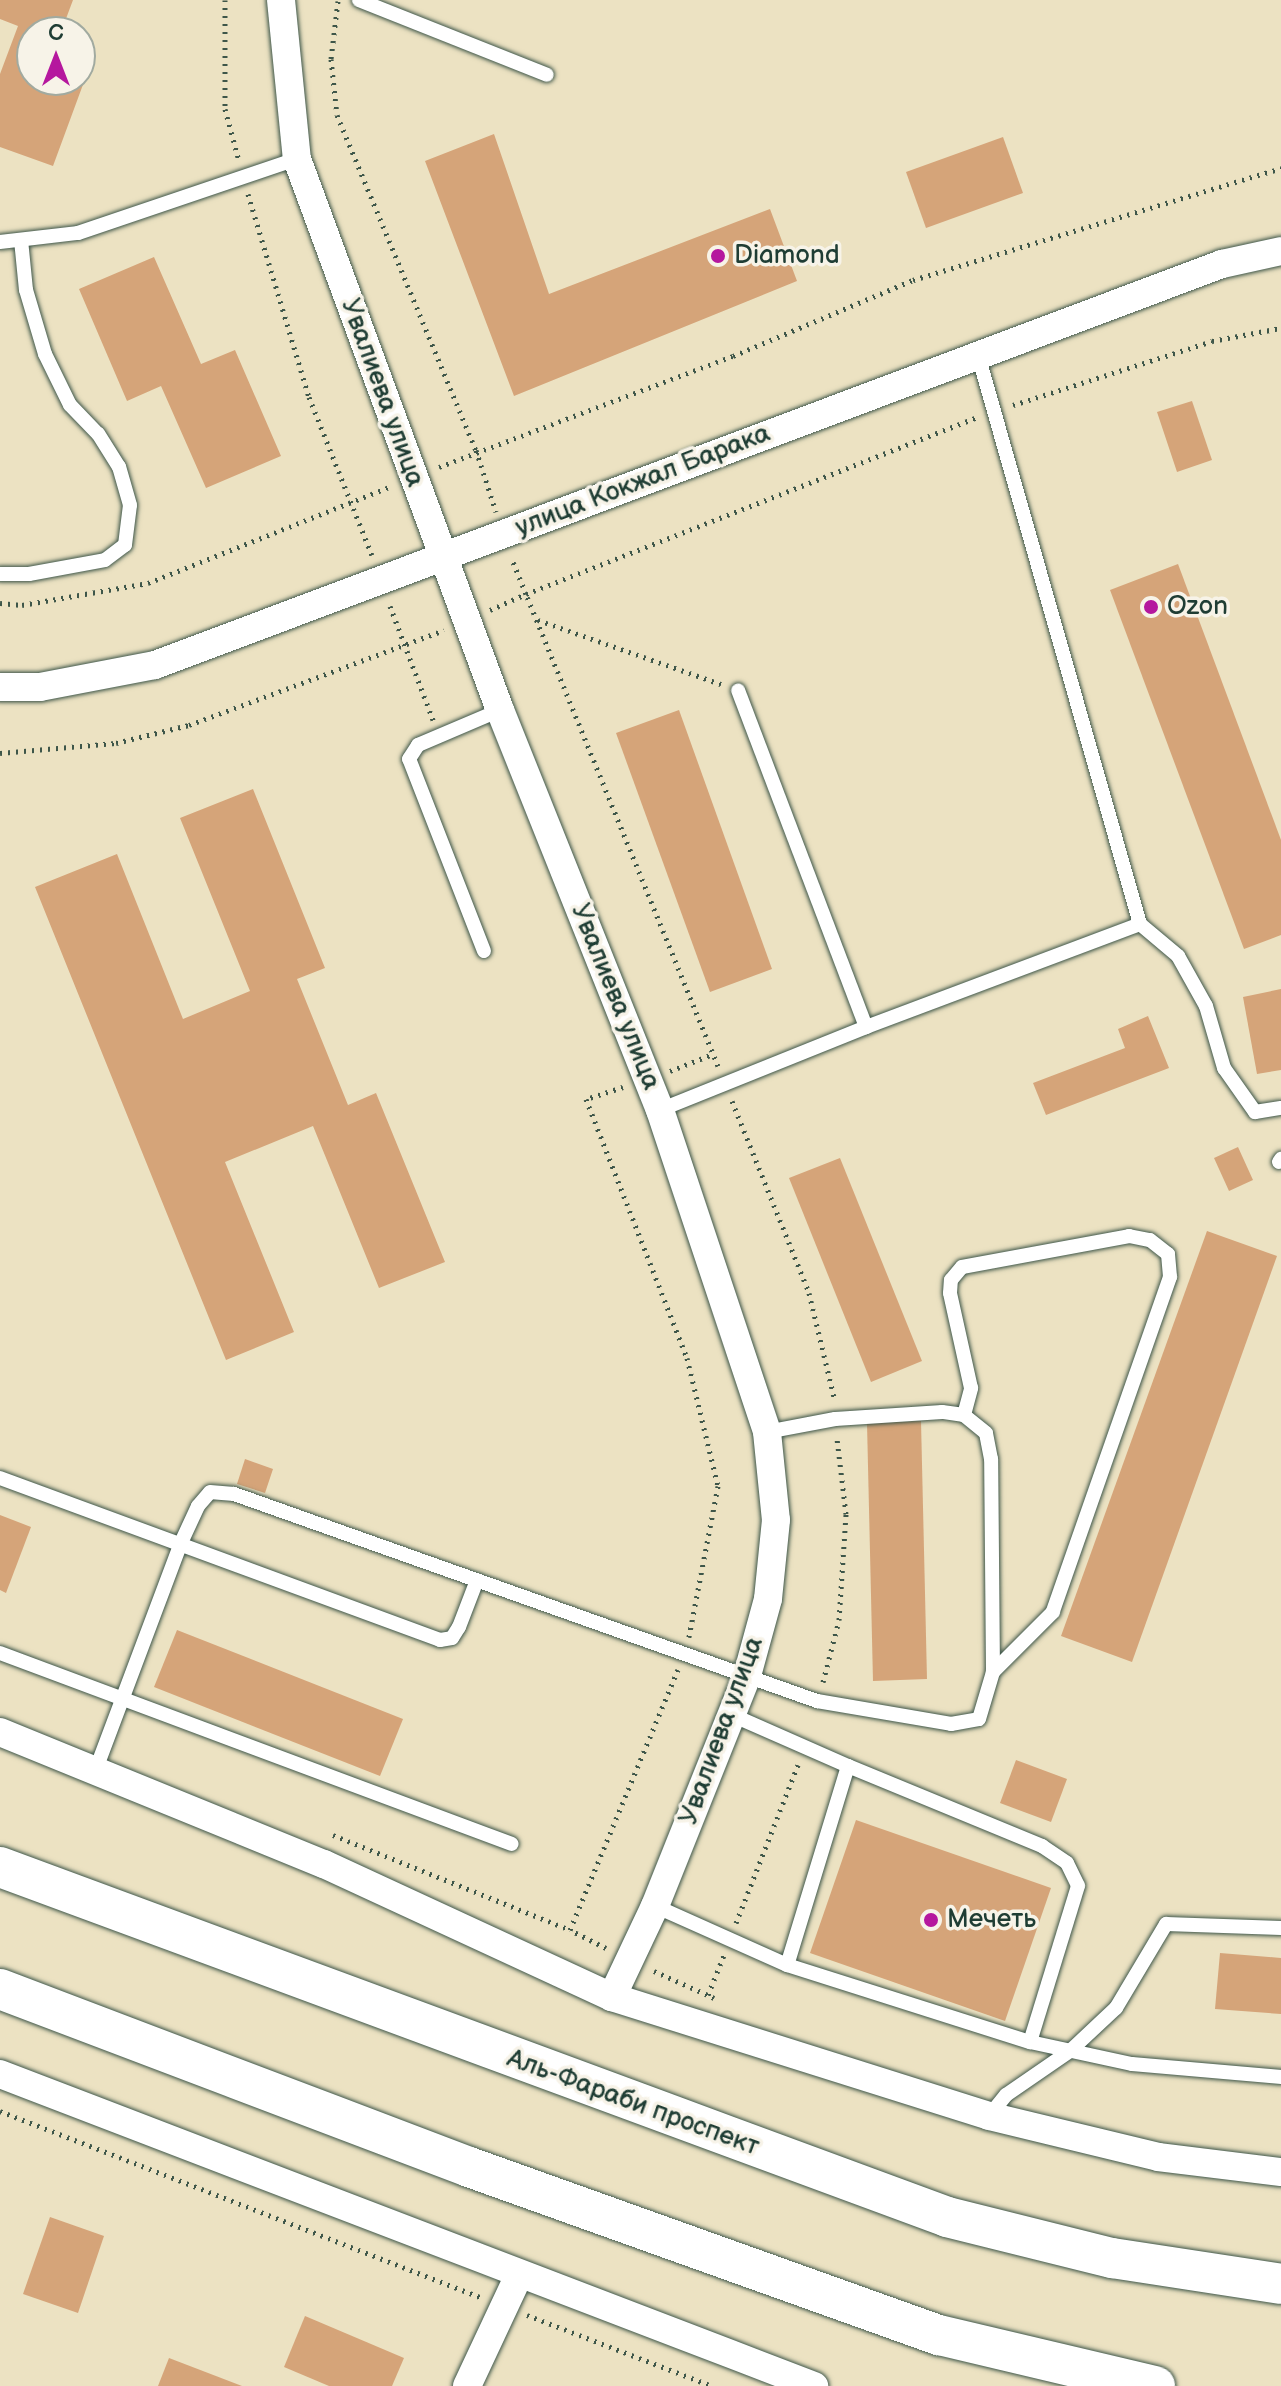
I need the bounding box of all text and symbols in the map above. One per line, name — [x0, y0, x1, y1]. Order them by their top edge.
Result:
north arrow — [16, 16, 96, 96]
text: С — [48, 20, 64, 47]
place label: Diamond — [734, 240, 840, 272]
marker: Diamond — [709, 247, 727, 265]
street label: Увалиева улица — [334, 295, 430, 491]
street label: улица Кокжал Барака — [511, 418, 775, 544]
place label: Ozon — [1167, 591, 1228, 623]
marker: Ozon — [1142, 598, 1160, 616]
street label: Увалиева улица — [564, 900, 666, 1094]
street label: Увалиева улица — [674, 1633, 770, 1829]
place label: Мечеть — [947, 1904, 1036, 1936]
marker: Мечеть — [922, 1911, 940, 1929]
street label: Аль-Фараби проспект — [503, 2043, 763, 2163]

